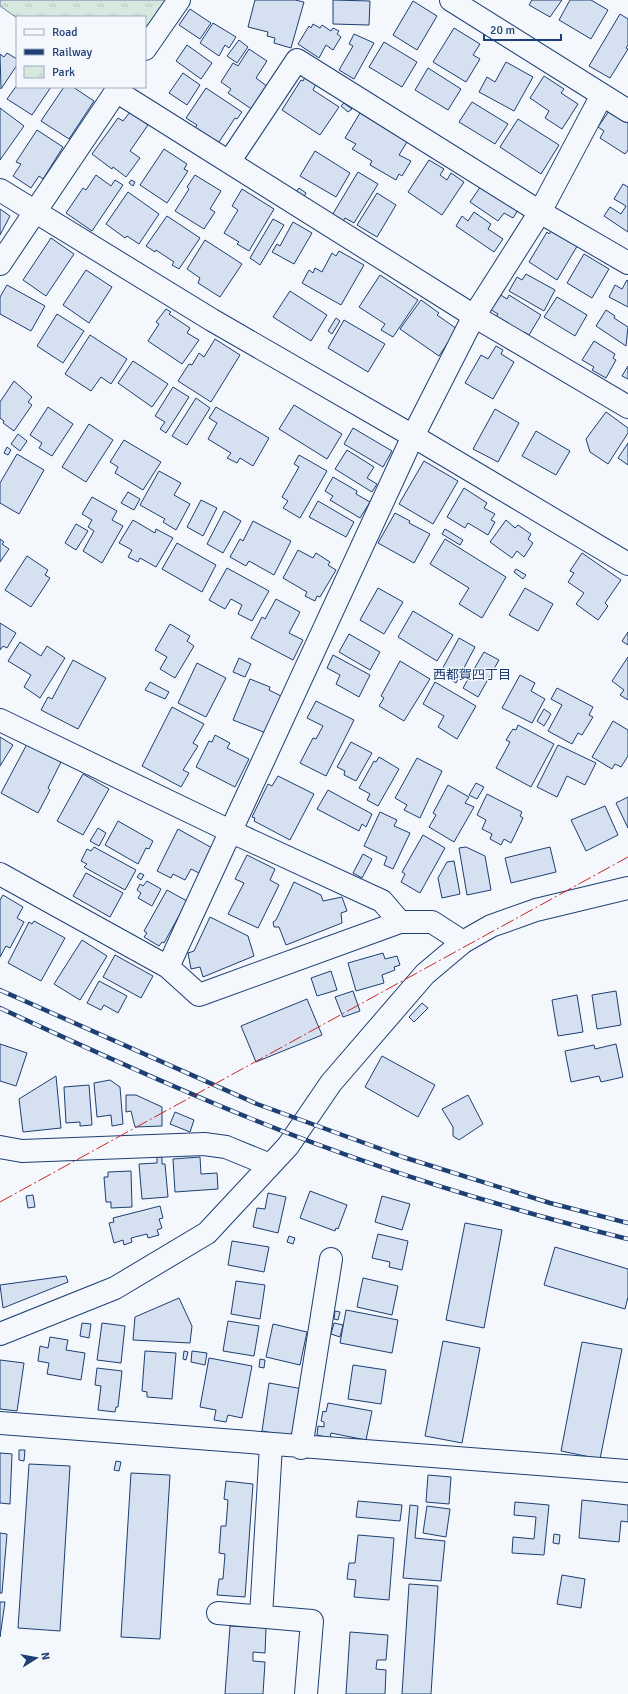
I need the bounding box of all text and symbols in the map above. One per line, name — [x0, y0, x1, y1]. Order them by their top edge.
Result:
legend — [16, 16, 146, 88]
scale bar — [484, 16, 561, 42]
text: 20 m — [490, 23, 515, 38]
text: Road — [52, 25, 78, 40]
text: Railway — [52, 45, 92, 60]
text: Park — [52, 65, 75, 80]
district label: 西都賀四丁目 — [433, 667, 511, 683]
north arrow — [16, 1638, 56, 1678]
text: N — [38, 1651, 52, 1661]

